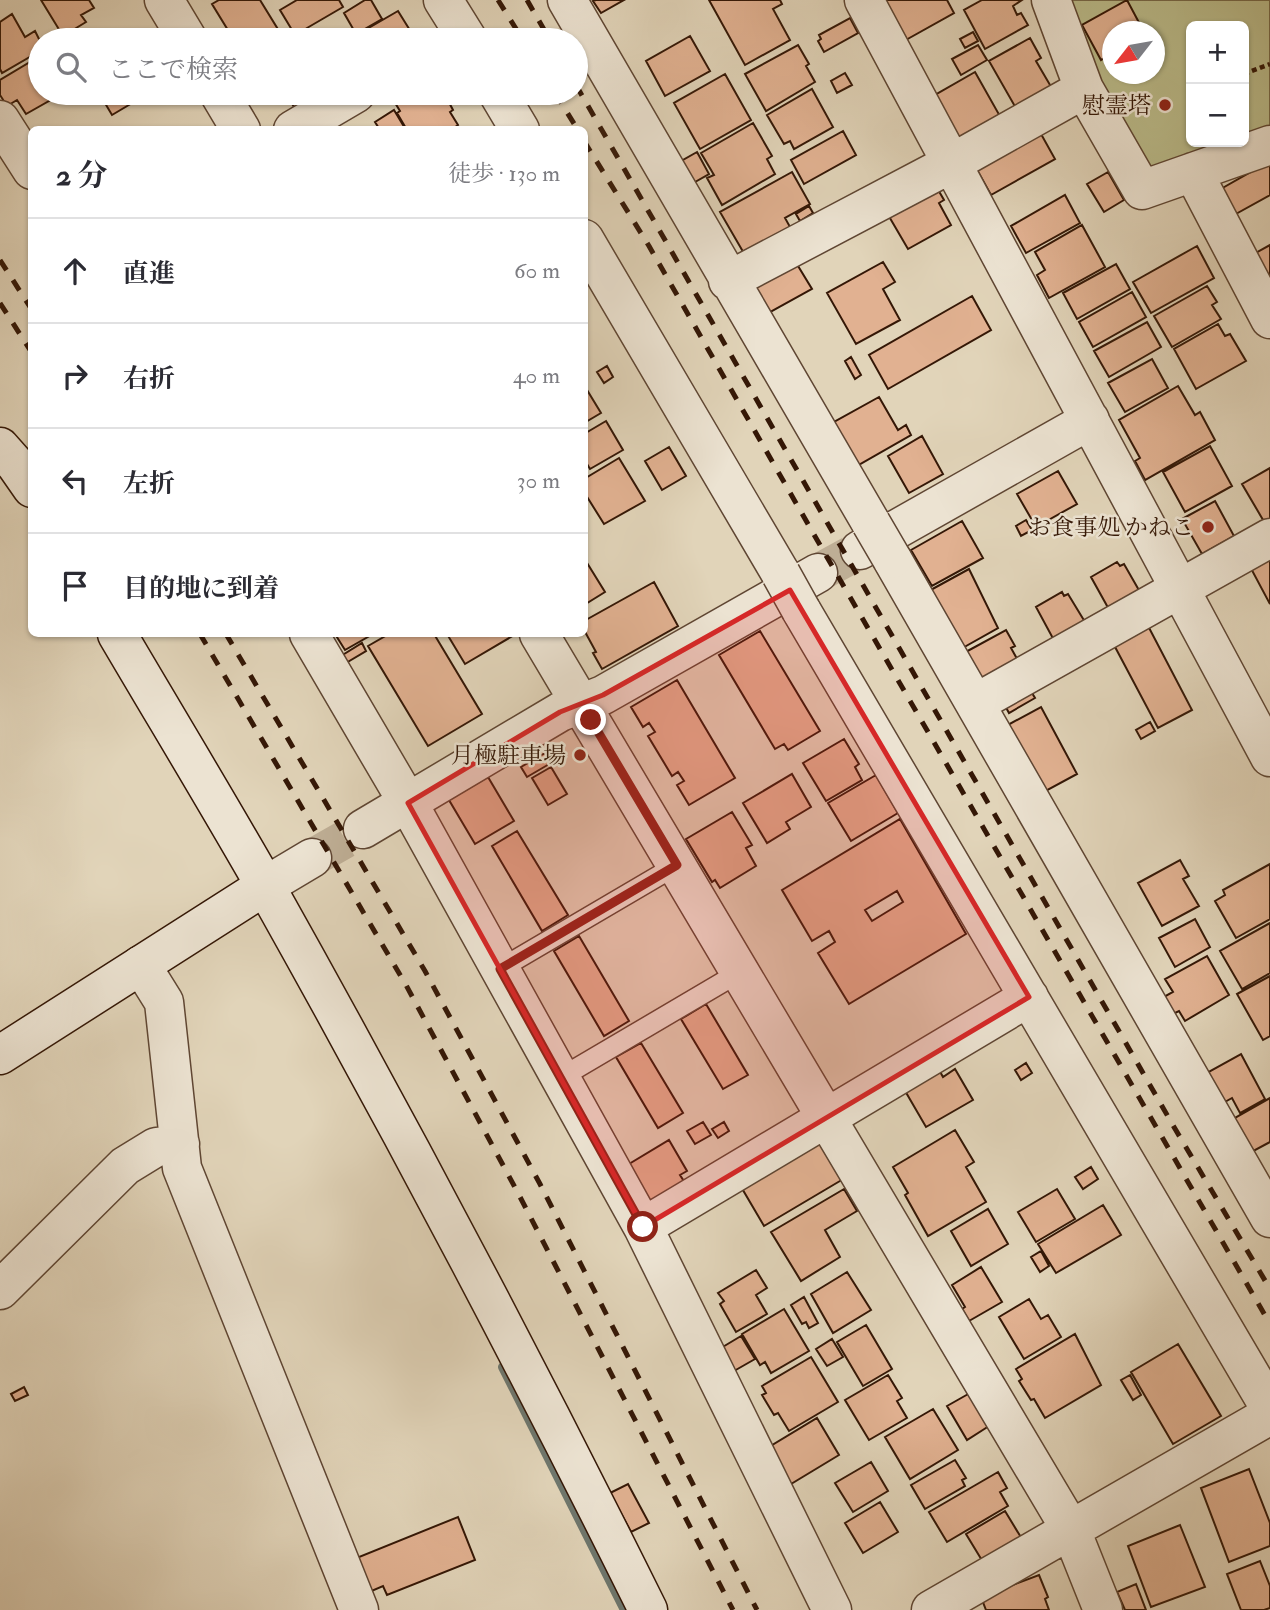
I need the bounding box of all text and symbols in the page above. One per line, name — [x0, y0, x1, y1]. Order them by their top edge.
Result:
north arrow — [1102, 21, 1165, 84]
map controls — [1186, 21, 1249, 147]
button: + — [1186, 21, 1249, 84]
search box — [28, 28, 588, 105]
icon: search — [52, 48, 90, 86]
text: ここで検索 — [108, 54, 238, 86]
button: − — [1186, 84, 1249, 147]
place label: 慰霊塔 — [1082, 91, 1151, 120]
marker: 慰霊塔 — [1157, 97, 1173, 113]
text: 2 分 — [56, 157, 108, 194]
text: 徒歩 · 130 m — [448, 159, 560, 188]
icon: ahead — [56, 252, 94, 290]
text: 60 m — [514, 256, 560, 285]
text: 直進 — [123, 258, 175, 290]
icon: right — [56, 357, 94, 395]
text: 40 m — [513, 361, 560, 390]
text: 右折 — [123, 363, 175, 395]
icon: left — [56, 462, 94, 500]
text: 30 m — [517, 466, 560, 495]
text: 左折 — [123, 468, 175, 500]
place label: お食事処 かねこ — [1028, 513, 1194, 542]
marker: お食事処 かねこ — [1200, 519, 1216, 535]
icon: arrive — [56, 567, 94, 605]
text: 目的地に到着 — [123, 573, 279, 605]
route end — [575, 704, 606, 735]
place label: 月極駐車場 — [451, 741, 566, 770]
marker: 月極駐車場 — [572, 747, 588, 763]
route start — [627, 1211, 658, 1242]

